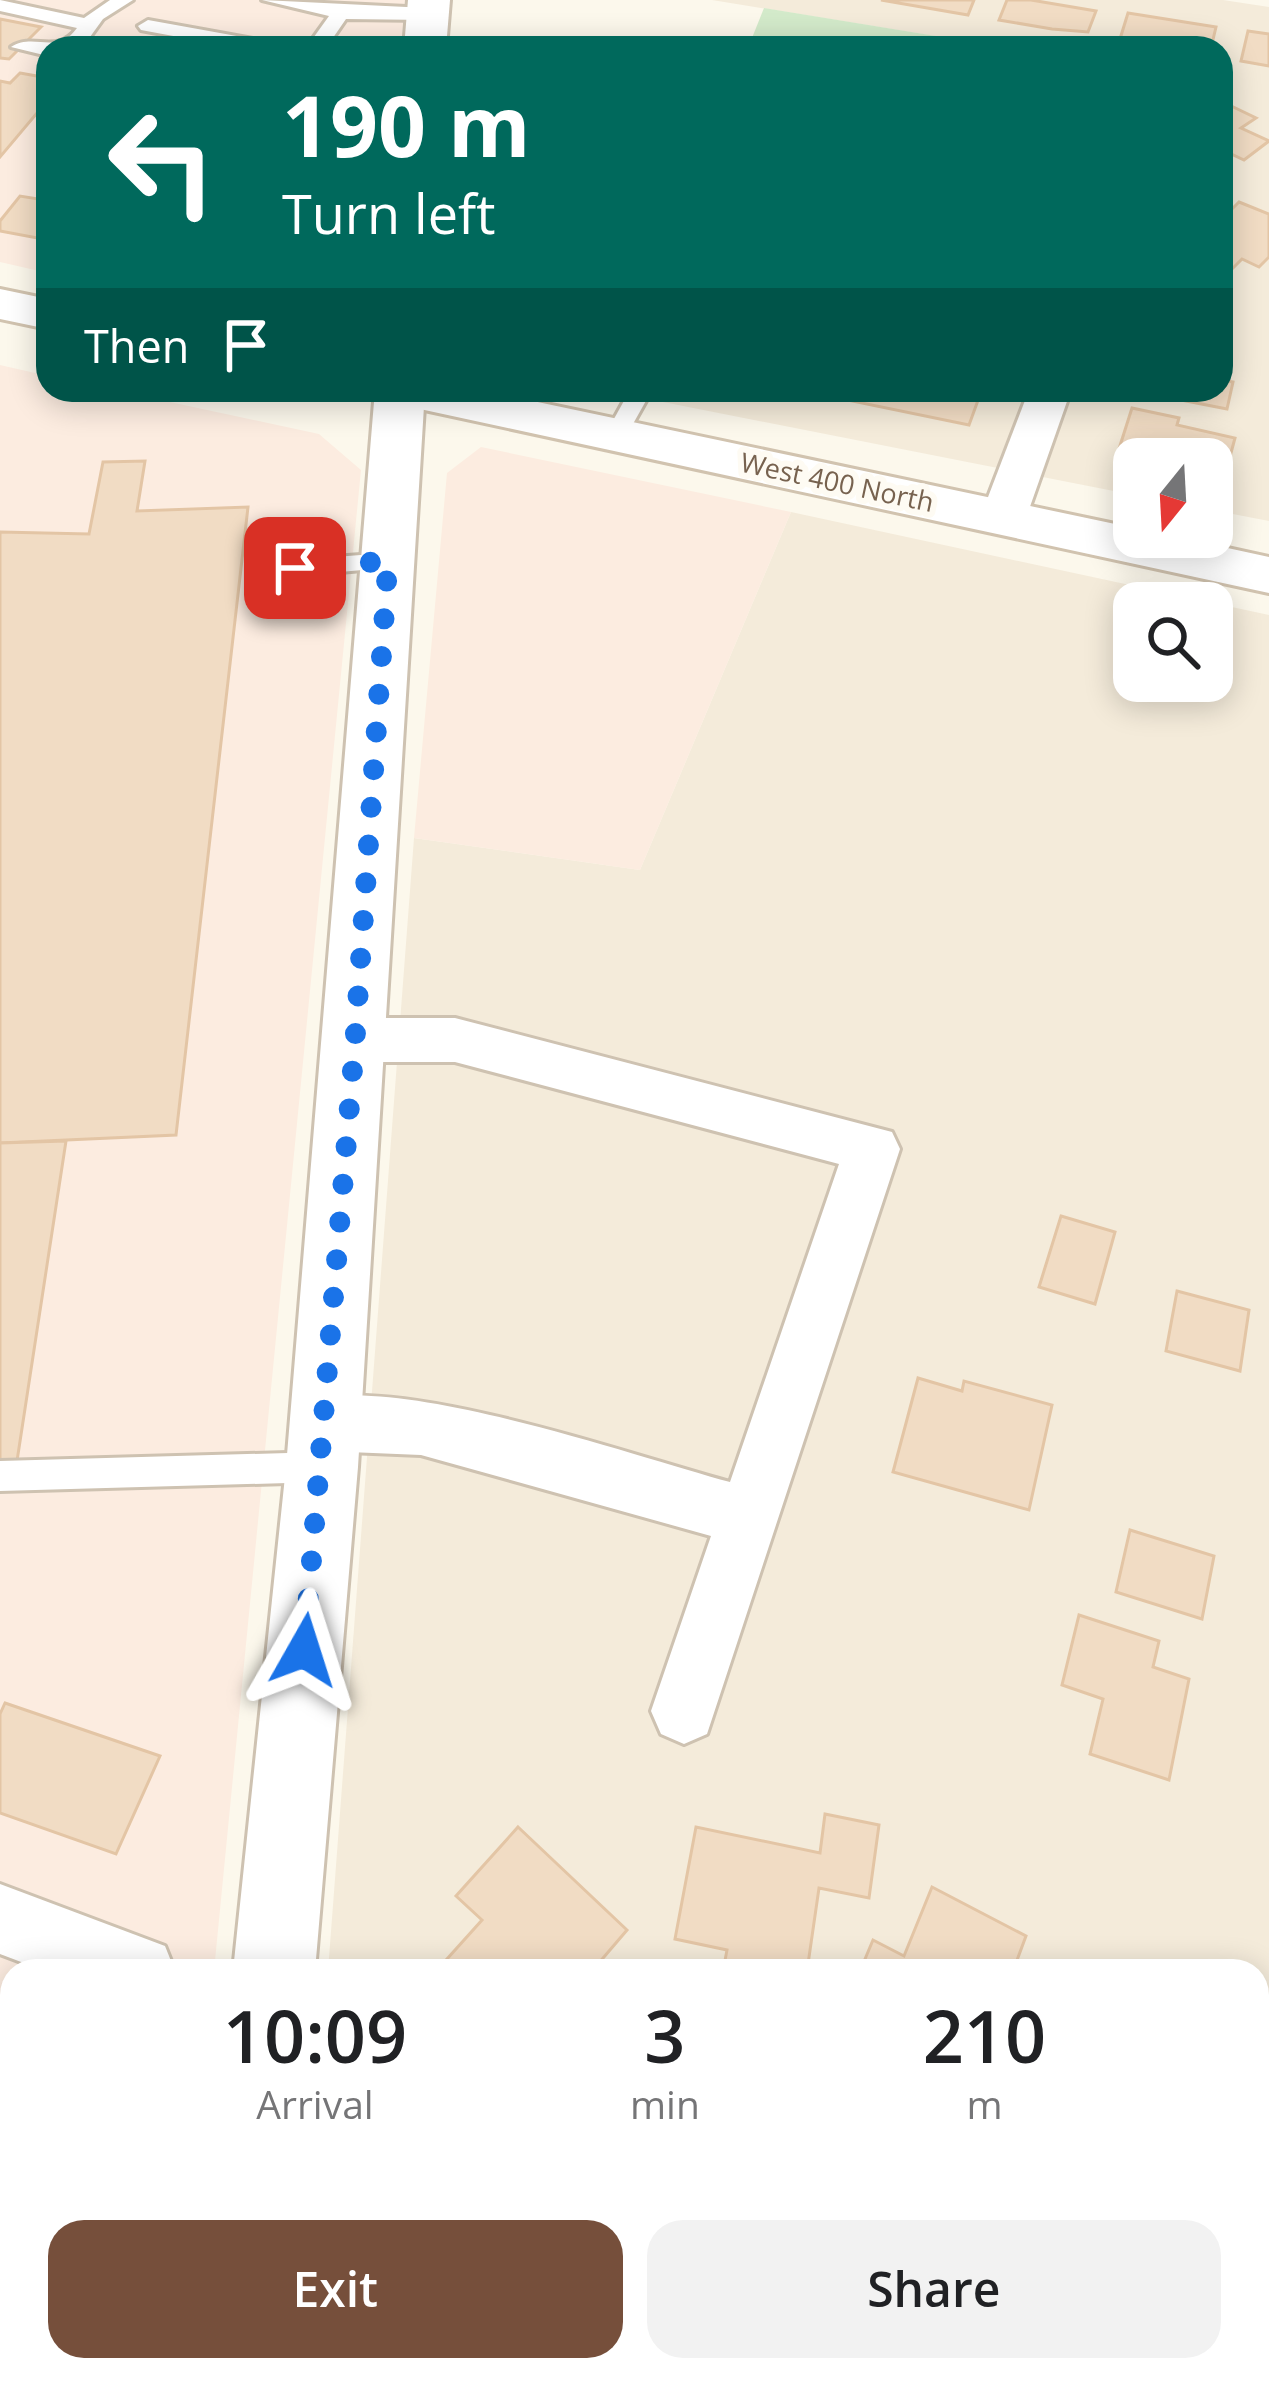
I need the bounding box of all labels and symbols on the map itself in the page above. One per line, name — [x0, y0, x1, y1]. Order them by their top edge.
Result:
north arrow — [1113, 438, 1233, 558]
street label: West 400 North — [737, 443, 937, 520]
pin — [244, 517, 346, 619]
position arrow — [241, 1587, 367, 1713]

